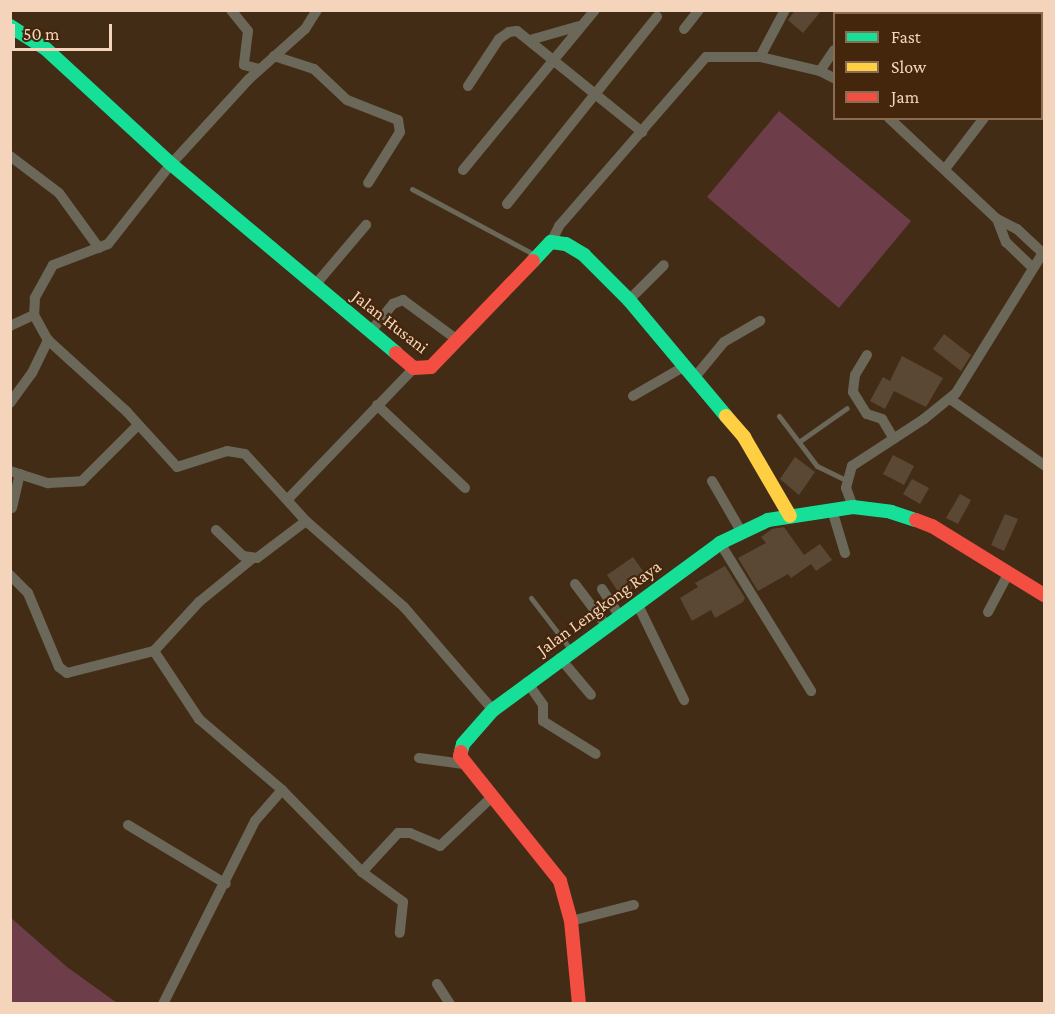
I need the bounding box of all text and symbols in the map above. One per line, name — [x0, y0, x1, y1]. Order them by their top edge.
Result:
scale bar — [15, 12, 116, 50]
legend — [833, 12, 1043, 120]
text: 50 m — [23, 24, 60, 44]
text: Fast — [891, 27, 921, 47]
text: Slow — [891, 57, 926, 77]
text: Jam — [891, 87, 919, 107]
street label: Jalan Husani — [348, 286, 432, 358]
street label: Jalan Lengkong Raya — [532, 556, 666, 660]

